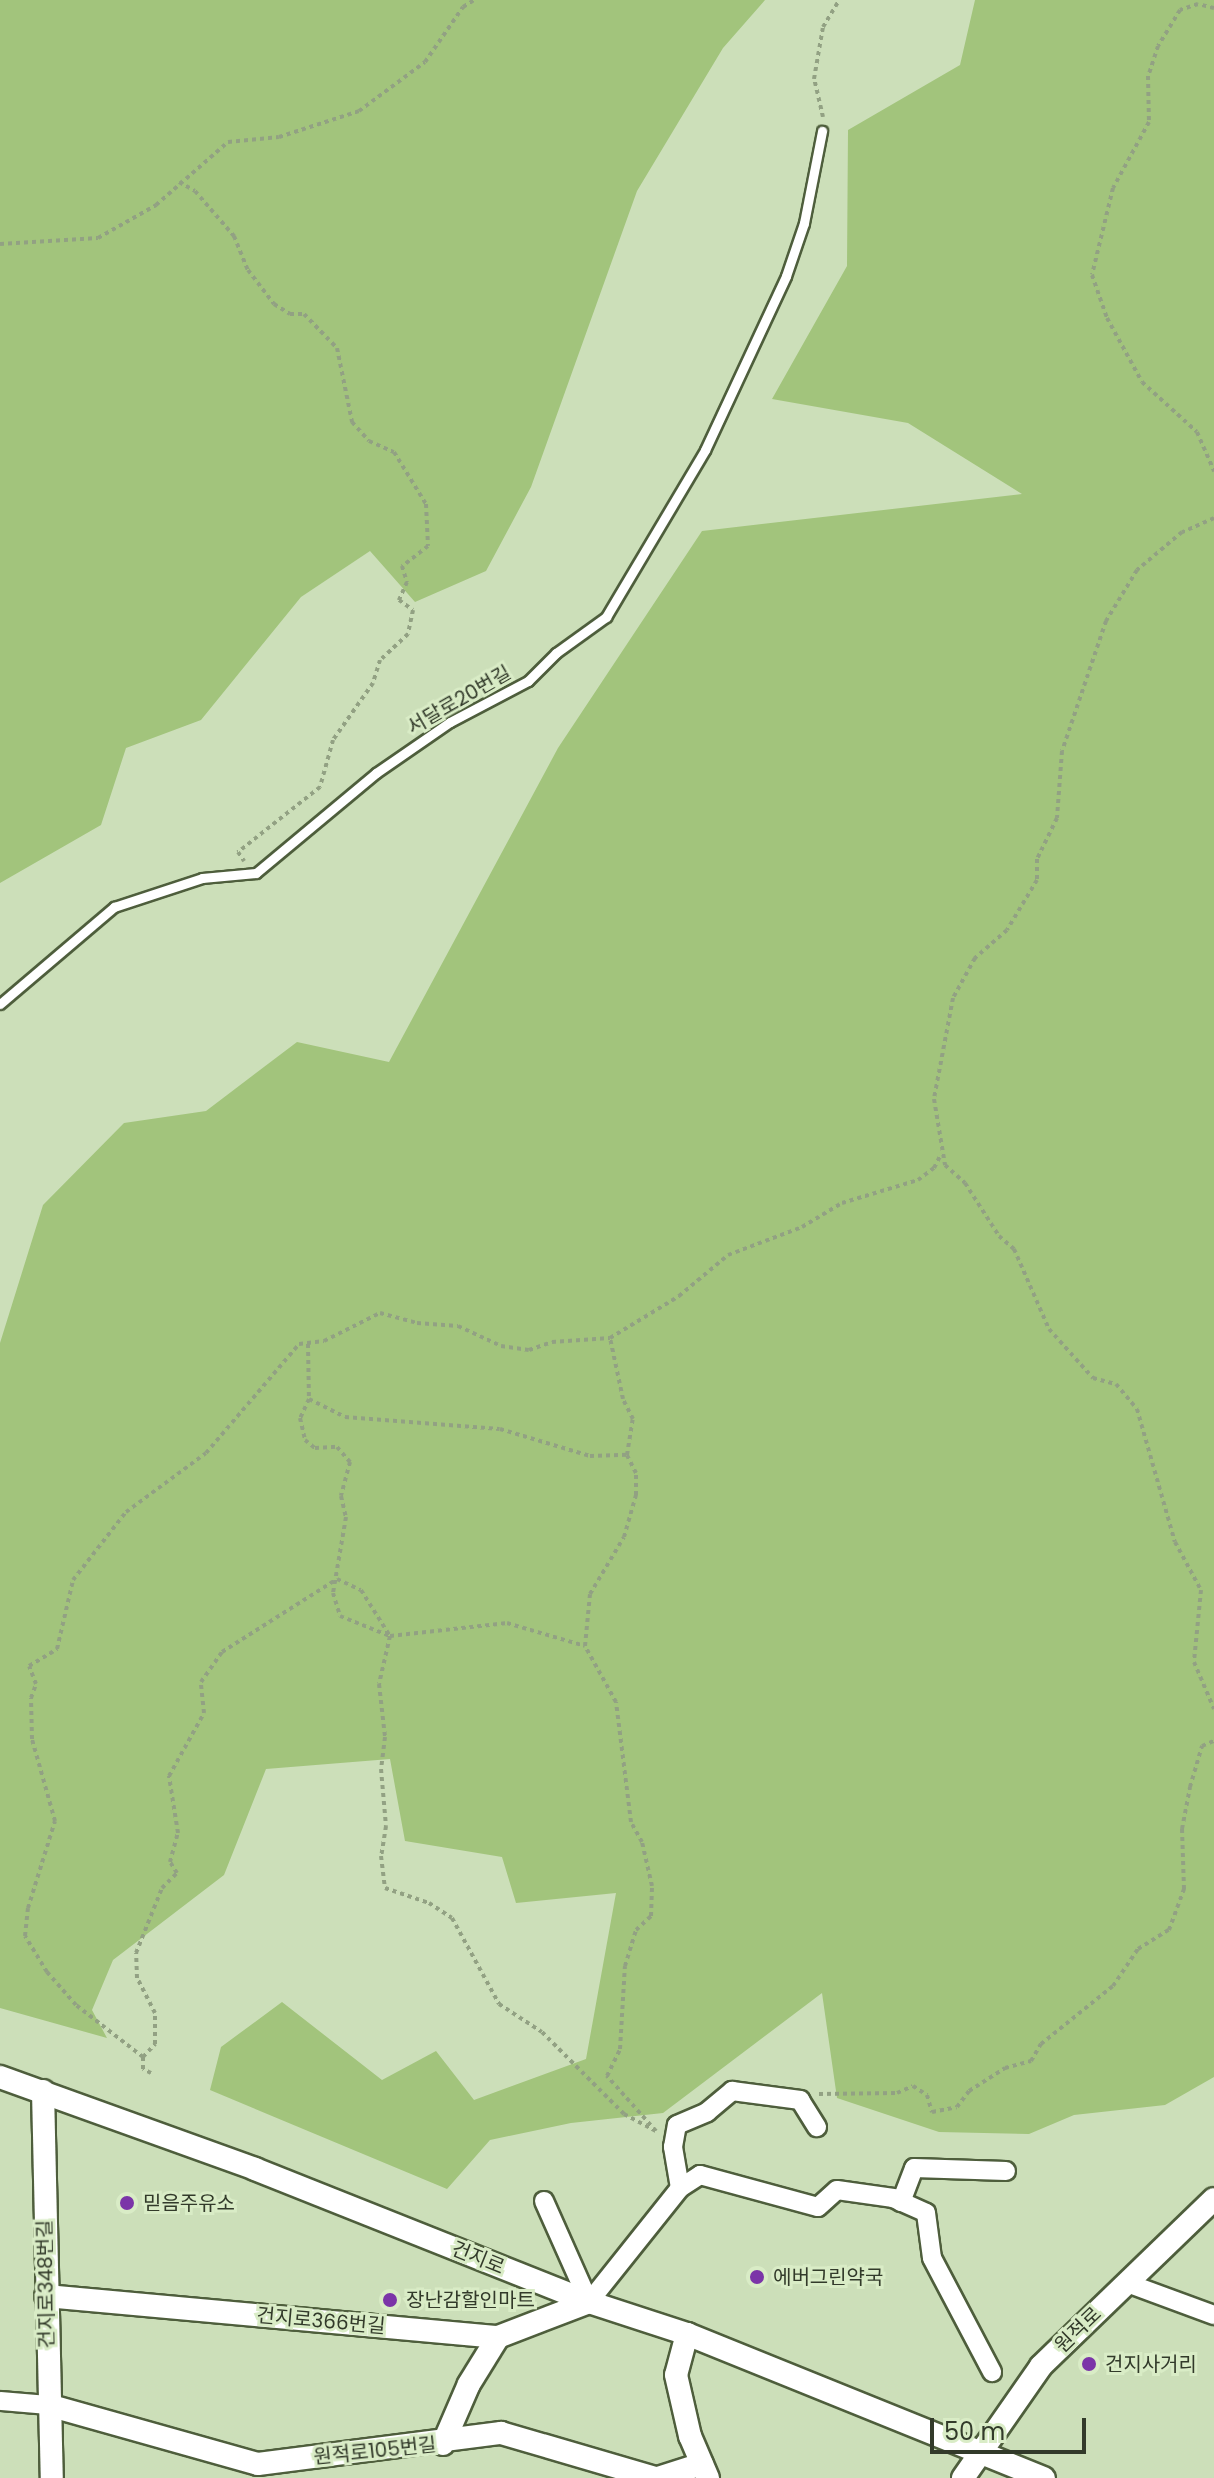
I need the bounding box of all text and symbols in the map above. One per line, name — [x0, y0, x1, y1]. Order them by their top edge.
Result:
street label: 서달로20번길 — [403, 661, 515, 739]
place label: 믿음주유소 — [143, 2191, 235, 2215]
marker: 믿음주유소 — [118, 2194, 136, 2212]
street label: 건지로348번길 — [33, 2219, 59, 2349]
street label: 건지로 — [448, 2237, 508, 2279]
place label: 에버그린약국 — [773, 2265, 883, 2289]
marker: 에버그린약국 — [748, 2268, 766, 2286]
place label: 장난감할인마트 — [406, 2288, 535, 2312]
marker: 장난감할인마트 — [381, 2291, 399, 2309]
street label: 원적로 — [1050, 2302, 1106, 2358]
street label: 건지로366번길 — [256, 2303, 386, 2339]
place label: 건지사거리 — [1105, 2352, 1197, 2376]
marker: 건지사거리 — [1080, 2355, 1098, 2373]
scale bar — [934, 2402, 1090, 2452]
text: 50 m — [944, 2415, 1005, 2448]
street label: 원적로105번길 — [312, 2433, 438, 2469]

